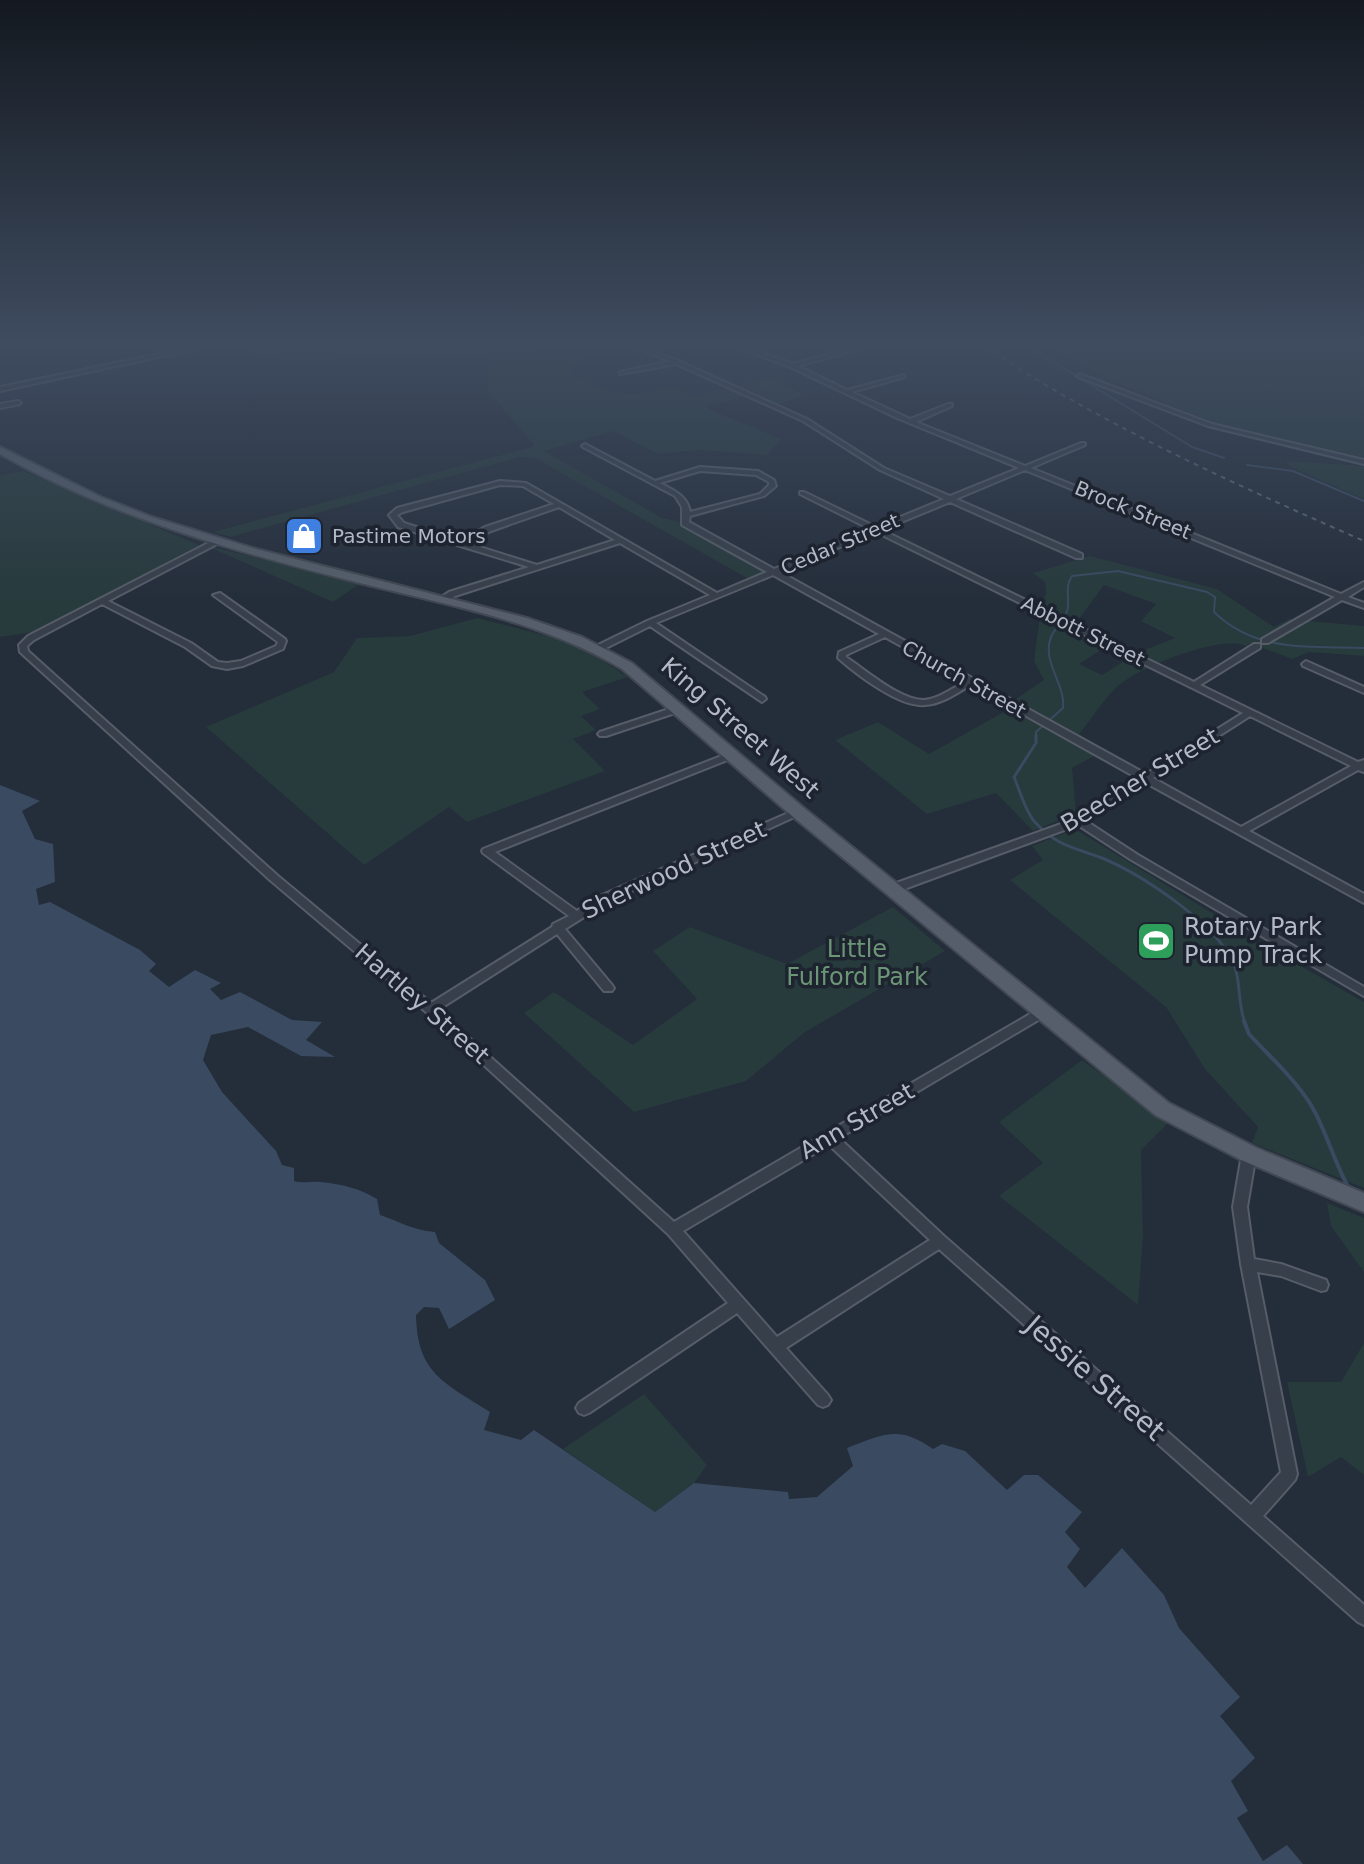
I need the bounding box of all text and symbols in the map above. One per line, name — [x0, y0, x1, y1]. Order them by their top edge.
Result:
street label: Brock Street — [1071, 476, 1195, 544]
street label: Cedar Street — [777, 508, 903, 580]
shop icon: Pastime Motors — [283, 515, 325, 557]
place label: Pastime Motors — [332, 524, 486, 548]
street label: Abbott Street — [1017, 591, 1149, 671]
street label: Church Street — [898, 635, 1030, 723]
street label: King Street West — [655, 652, 825, 804]
street label: Beecher Street — [1056, 722, 1224, 838]
street label: Sherwood Street — [578, 815, 770, 925]
place label: Rotary Park Pump Track — [1184, 913, 1322, 969]
sports icon: Rotary Park Pump Track — [1135, 920, 1177, 962]
park label: Little Fulford Park — [786, 935, 928, 991]
street label: Hartley Street — [349, 938, 495, 1070]
street label: Ann Street — [795, 1077, 919, 1165]
street label: Jessie Street — [1017, 1307, 1171, 1447]

